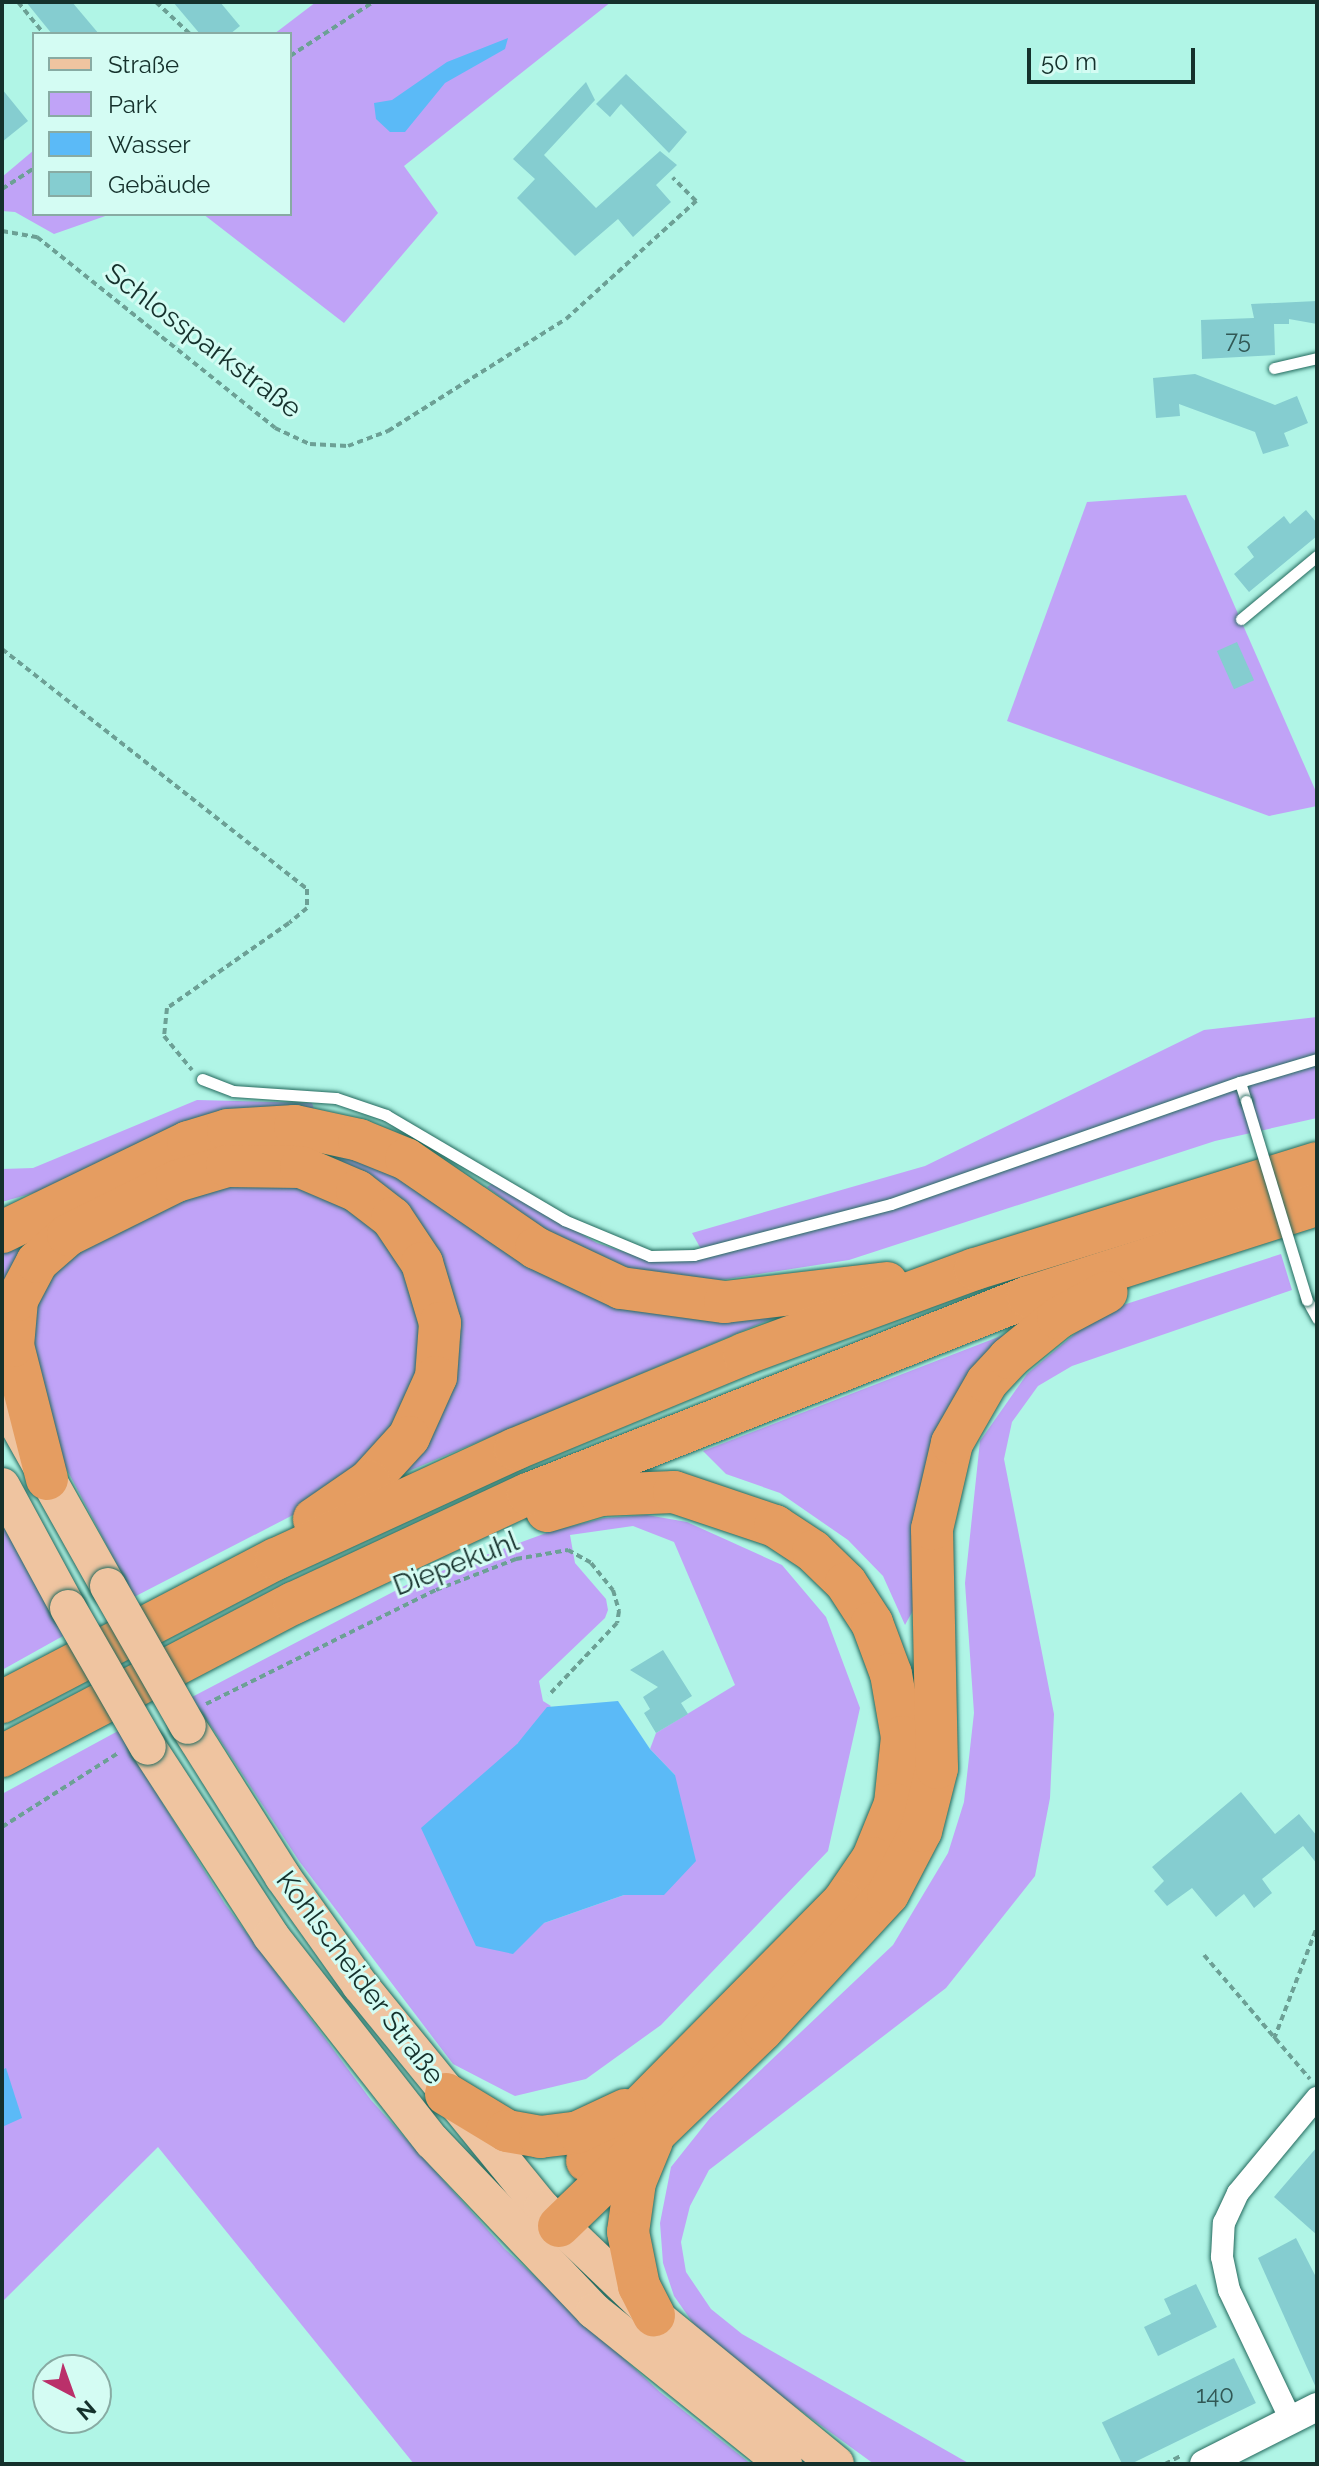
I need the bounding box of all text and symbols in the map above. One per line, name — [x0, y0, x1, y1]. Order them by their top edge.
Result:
legend — [32, 32, 292, 216]
scale bar — [1031, 32, 1199, 82]
text: 50 m — [1041, 47, 1097, 76]
text: Straße — [108, 50, 179, 79]
text: Park — [108, 90, 157, 119]
text: Wasser — [108, 130, 191, 159]
text: Gebäude — [108, 170, 210, 199]
street label: Schlossparkstraße — [98, 256, 308, 426]
house number: 75 — [1225, 326, 1251, 354]
street label: Diepekuhl — [389, 1525, 523, 1603]
street label: Kohlscheider Straße — [269, 1864, 451, 2092]
north arrow — [32, 2354, 112, 2434]
house number: 140 — [1196, 2381, 1234, 2409]
text: N — [72, 2395, 101, 2426]

